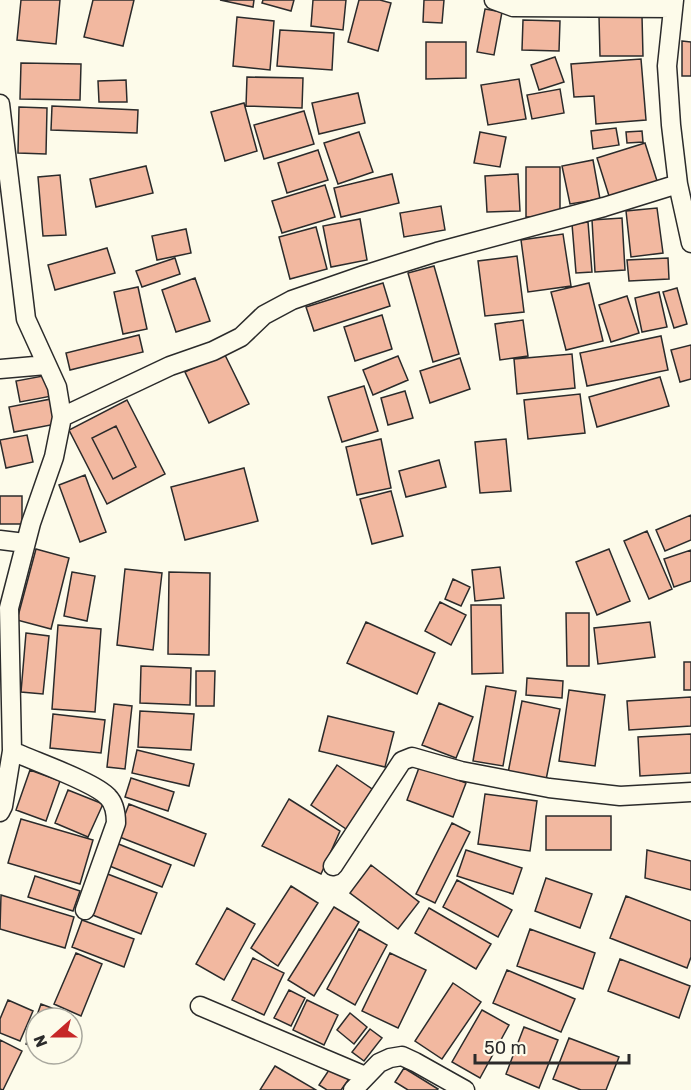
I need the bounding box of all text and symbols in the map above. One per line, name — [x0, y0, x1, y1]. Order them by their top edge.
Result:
north arrow — [24, 1006, 84, 1066]
scale bar — [475, 1027, 630, 1065]
text: N — [30, 1032, 51, 1050]
text: 50 m — [484, 1037, 527, 1059]

